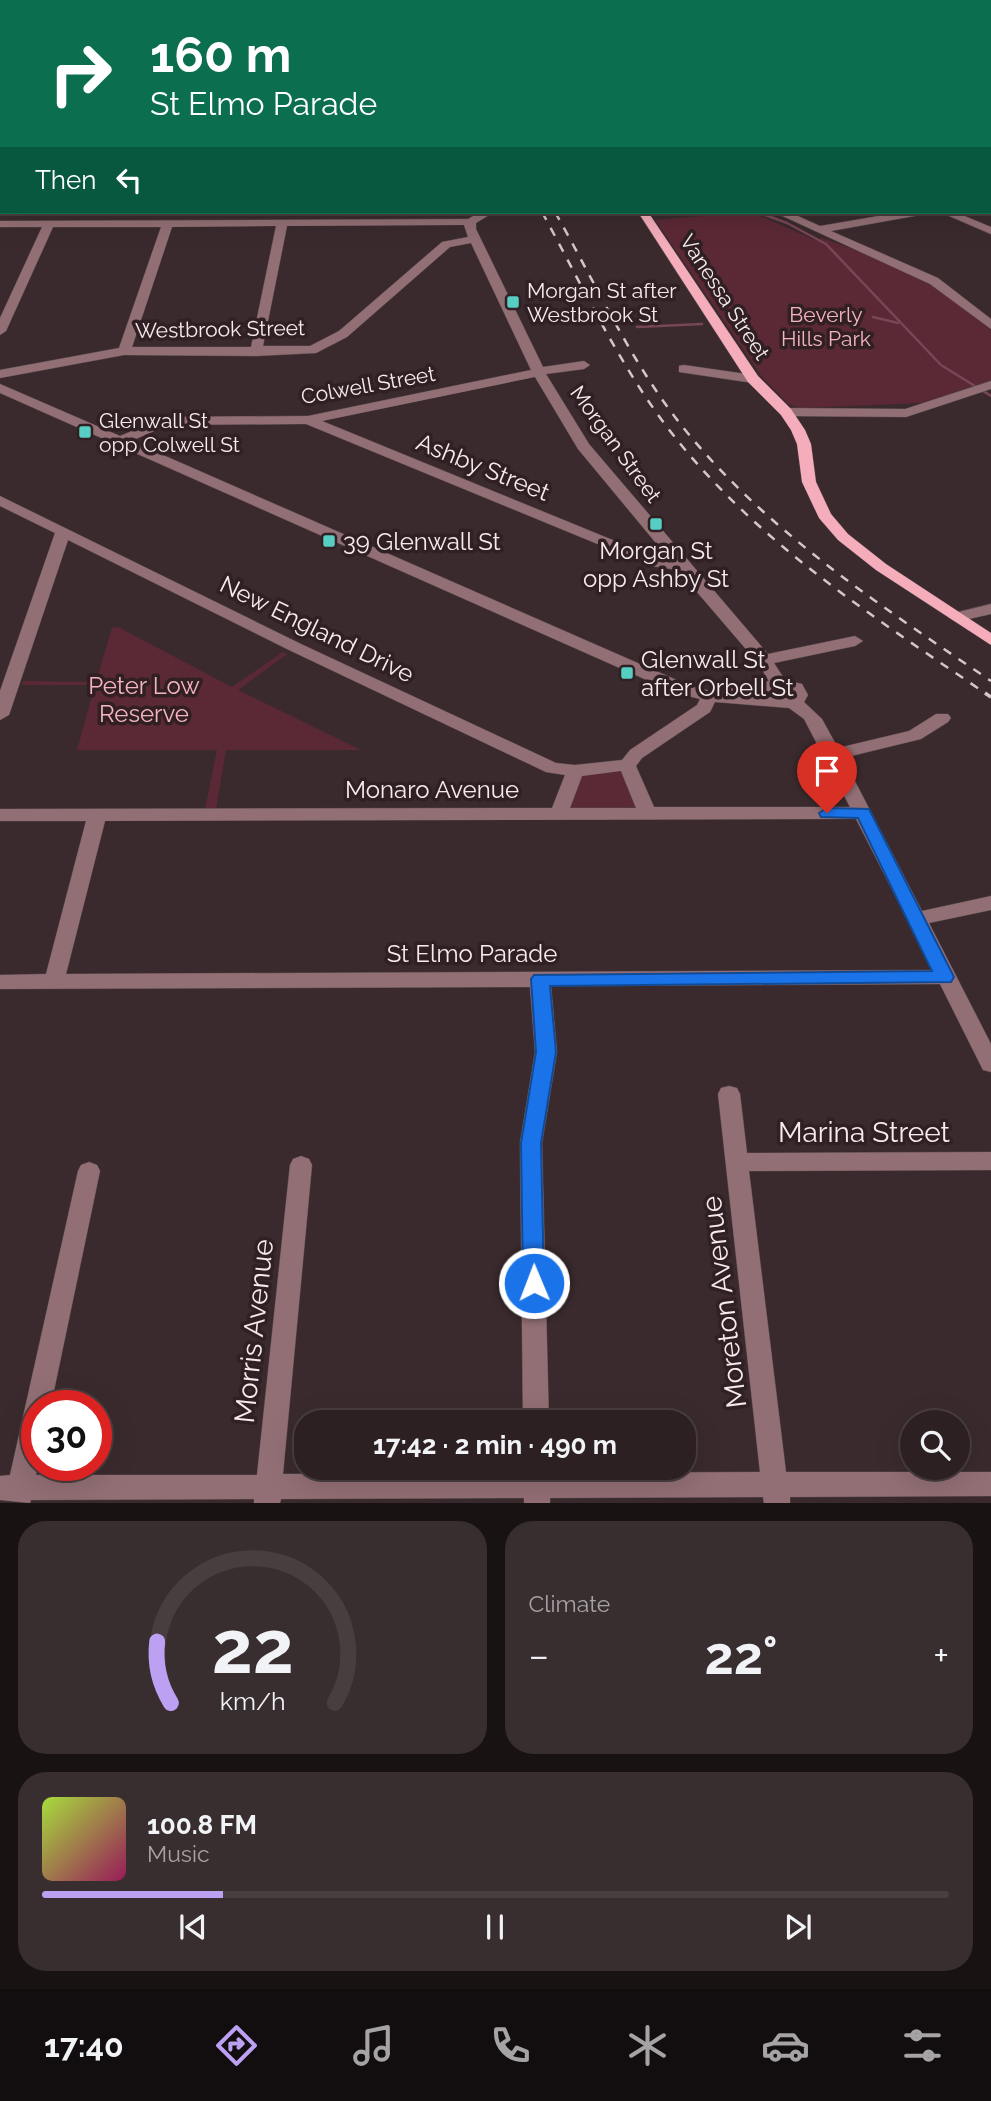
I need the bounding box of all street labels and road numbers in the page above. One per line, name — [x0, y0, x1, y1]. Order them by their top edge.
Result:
street label: Vanessa Street — [675, 230, 775, 364]
street label: Westbrook Street — [135, 315, 305, 343]
street label: Colwell Street — [299, 361, 437, 409]
street label: Morgan Street — [565, 381, 667, 507]
street label: Ashby Street — [412, 427, 554, 507]
street label: New England Drive — [215, 569, 419, 689]
street label: Monaro Avenue — [345, 775, 519, 804]
street label: St Elmo Parade — [387, 939, 557, 968]
street label: Marina Street — [778, 1116, 951, 1149]
street label: Moreton Avenue — [695, 1194, 753, 1410]
street label: Morris Avenue — [228, 1237, 280, 1425]

